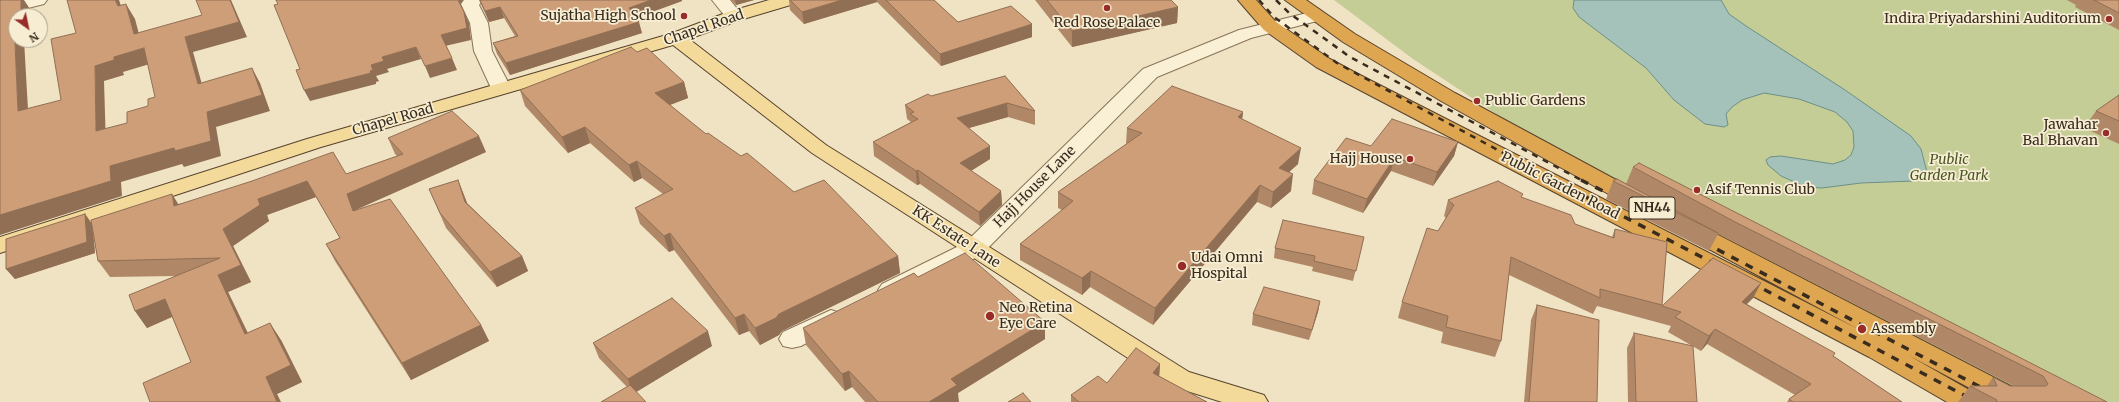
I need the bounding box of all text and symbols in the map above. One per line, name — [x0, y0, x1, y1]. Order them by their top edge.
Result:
marker: Red Rose Palace — [1102, 3, 1112, 13]
street label: Chapel Road — [662, 6, 746, 50]
north arrow — [8, 8, 48, 48]
place label: Sujatha High School — [540, 8, 676, 24]
marker: Sujatha High School — [679, 11, 689, 21]
place label: Indira Priyadarshini Auditorium — [1884, 11, 2101, 27]
marker: Indira Priyadarshini Auditorium — [2104, 14, 2114, 24]
place label: Red Rose Palace — [1054, 15, 1160, 31]
text: N — [27, 29, 41, 45]
place label: Public Gardens — [1485, 93, 1586, 109]
marker: Public Gardens — [1472, 96, 1482, 106]
street label: Chapel Road — [350, 100, 436, 140]
place label: Jawahar Bal Bhavan — [2022, 117, 2098, 150]
marker: Jawahar Bal Bhavan — [2101, 128, 2111, 138]
street label: Hajj House Lane — [991, 143, 1079, 231]
street label: Public Garden Road — [1498, 149, 1622, 223]
place label: Hajj House — [1330, 151, 1402, 167]
park label: Public Garden Park — [1910, 152, 1988, 184]
marker: Hajj House — [1405, 154, 1415, 164]
place label: Asif Tennis Club — [1705, 182, 1815, 198]
marker: Asif Tennis Club — [1692, 185, 1702, 195]
road number: NH44 — [1629, 197, 1675, 219]
street label: KK Estate Lane — [909, 202, 1003, 272]
place label: Udai Omni Hospital — [1191, 250, 1263, 282]
marker: Udai Omni Hospital — [1176, 260, 1188, 272]
place label: Neo Retina Eye Care — [999, 300, 1073, 332]
marker: Neo Retina Eye Care — [984, 310, 996, 322]
place label: Assembly — [1871, 321, 1936, 337]
marker: Assembly — [1856, 323, 1868, 335]

